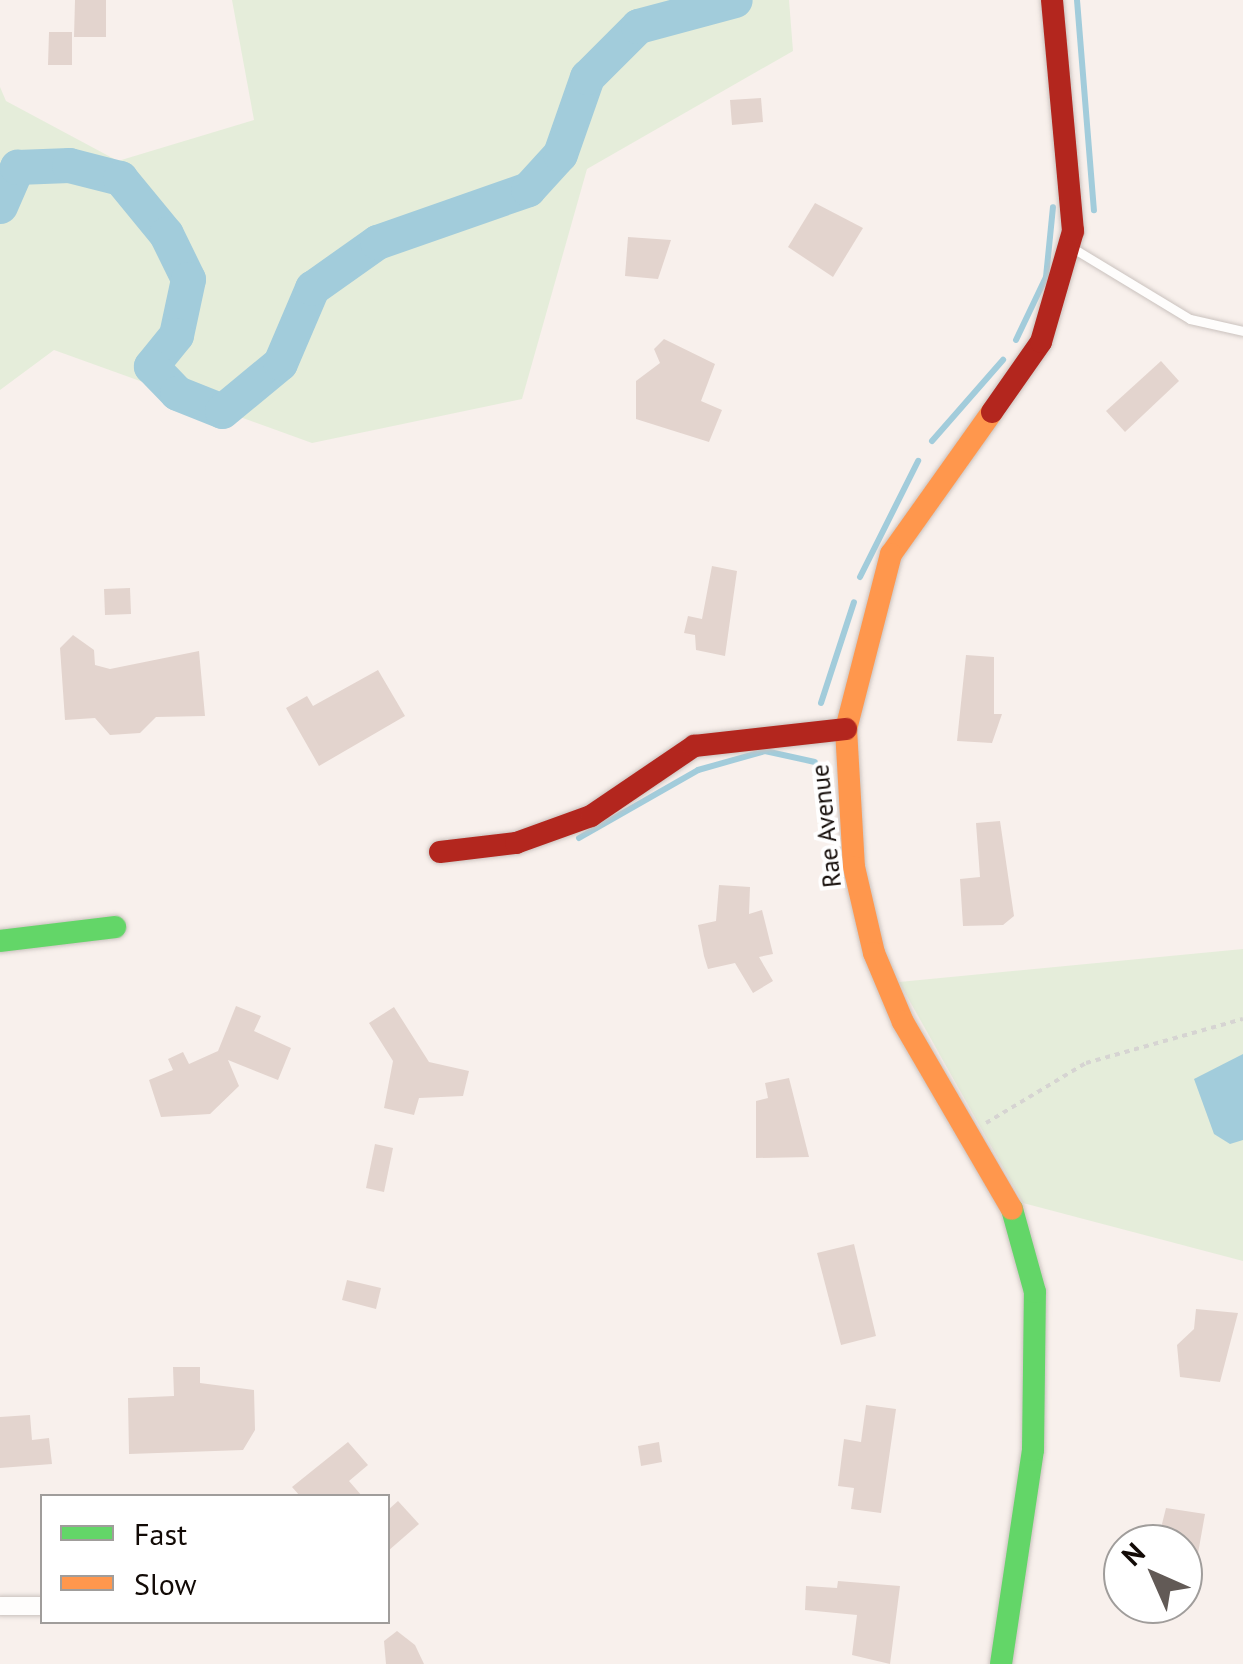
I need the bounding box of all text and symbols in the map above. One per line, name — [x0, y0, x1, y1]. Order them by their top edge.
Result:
street label: Rae Avenue — [805, 763, 847, 889]
legend — [40, 1494, 390, 1624]
text: Fast — [134, 1514, 187, 1553]
north arrow — [1103, 1524, 1203, 1624]
text: N — [1113, 1534, 1152, 1573]
text: Slow — [134, 1564, 197, 1603]

